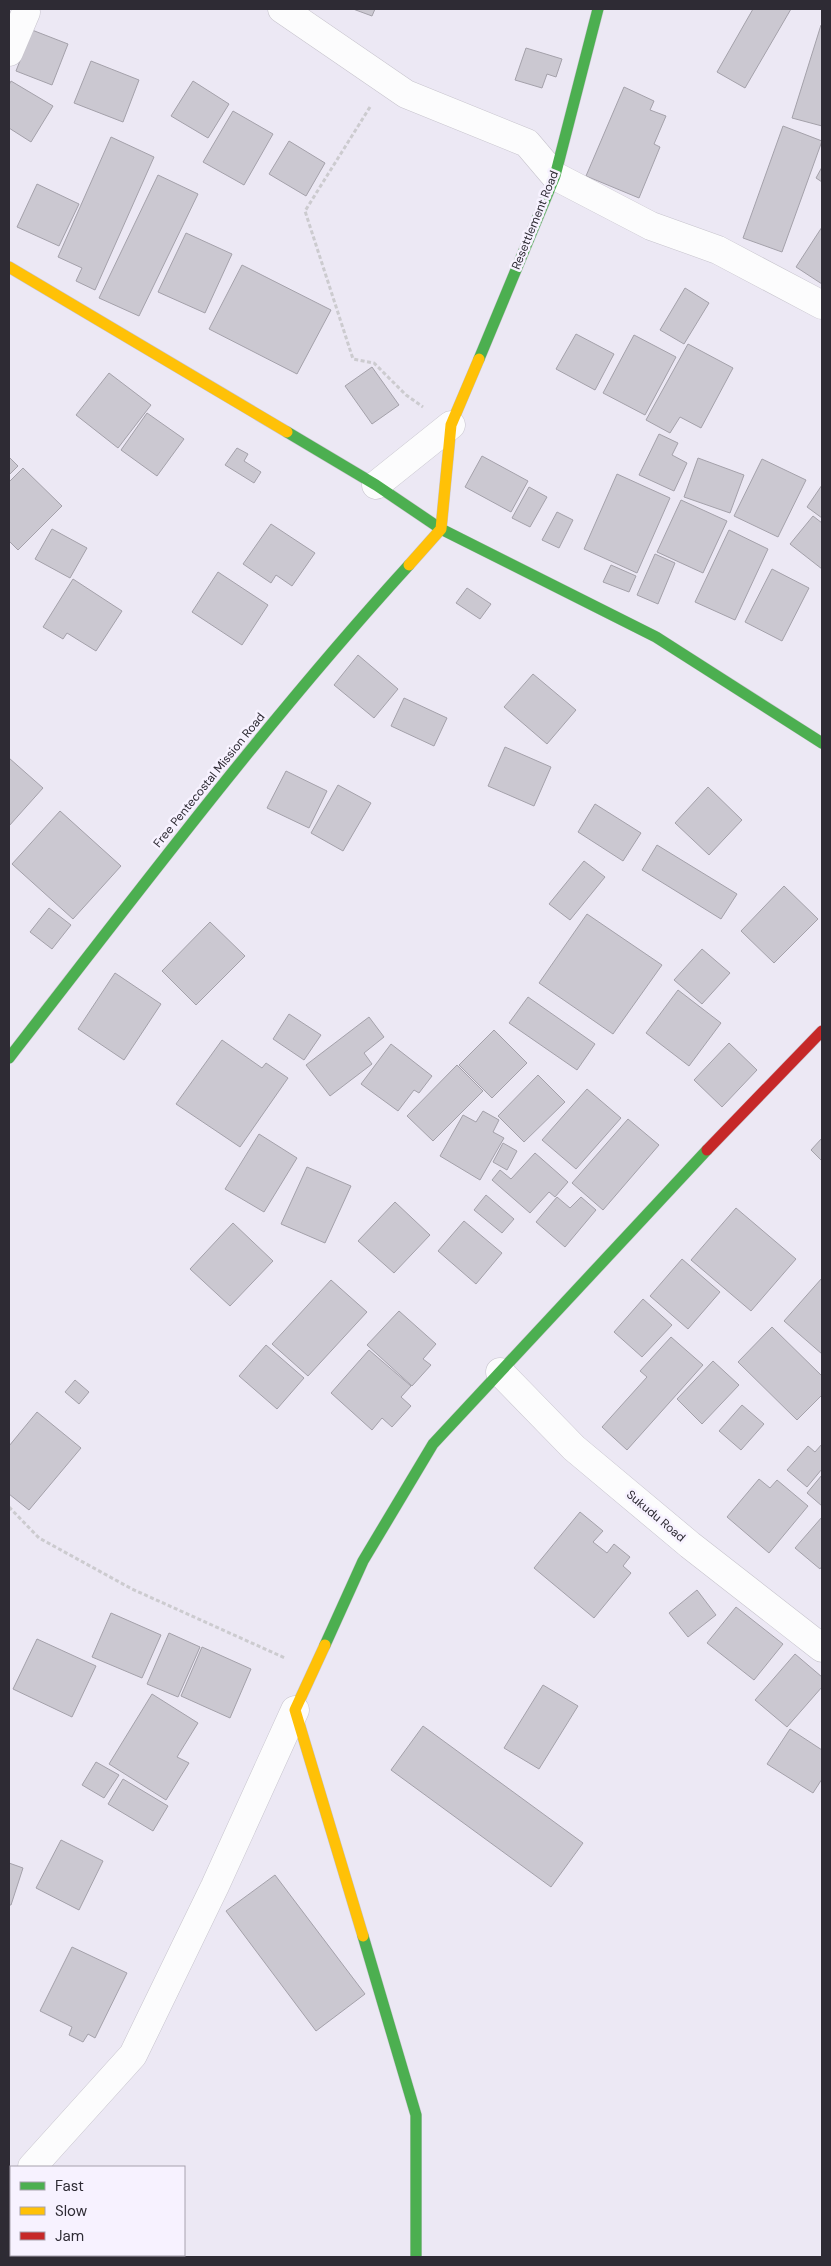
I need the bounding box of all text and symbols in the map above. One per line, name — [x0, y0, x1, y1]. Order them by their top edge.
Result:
street label: Resettlement Road — [508, 168, 562, 272]
street label: Free Pentecostal Mission Road — [150, 709, 268, 851]
street label: Sukudu Road — [623, 1487, 689, 1545]
legend — [10, 2166, 185, 2256]
text: Fast — [55, 2176, 84, 2196]
text: Slow — [55, 2201, 88, 2221]
text: Jam — [55, 2226, 84, 2246]

